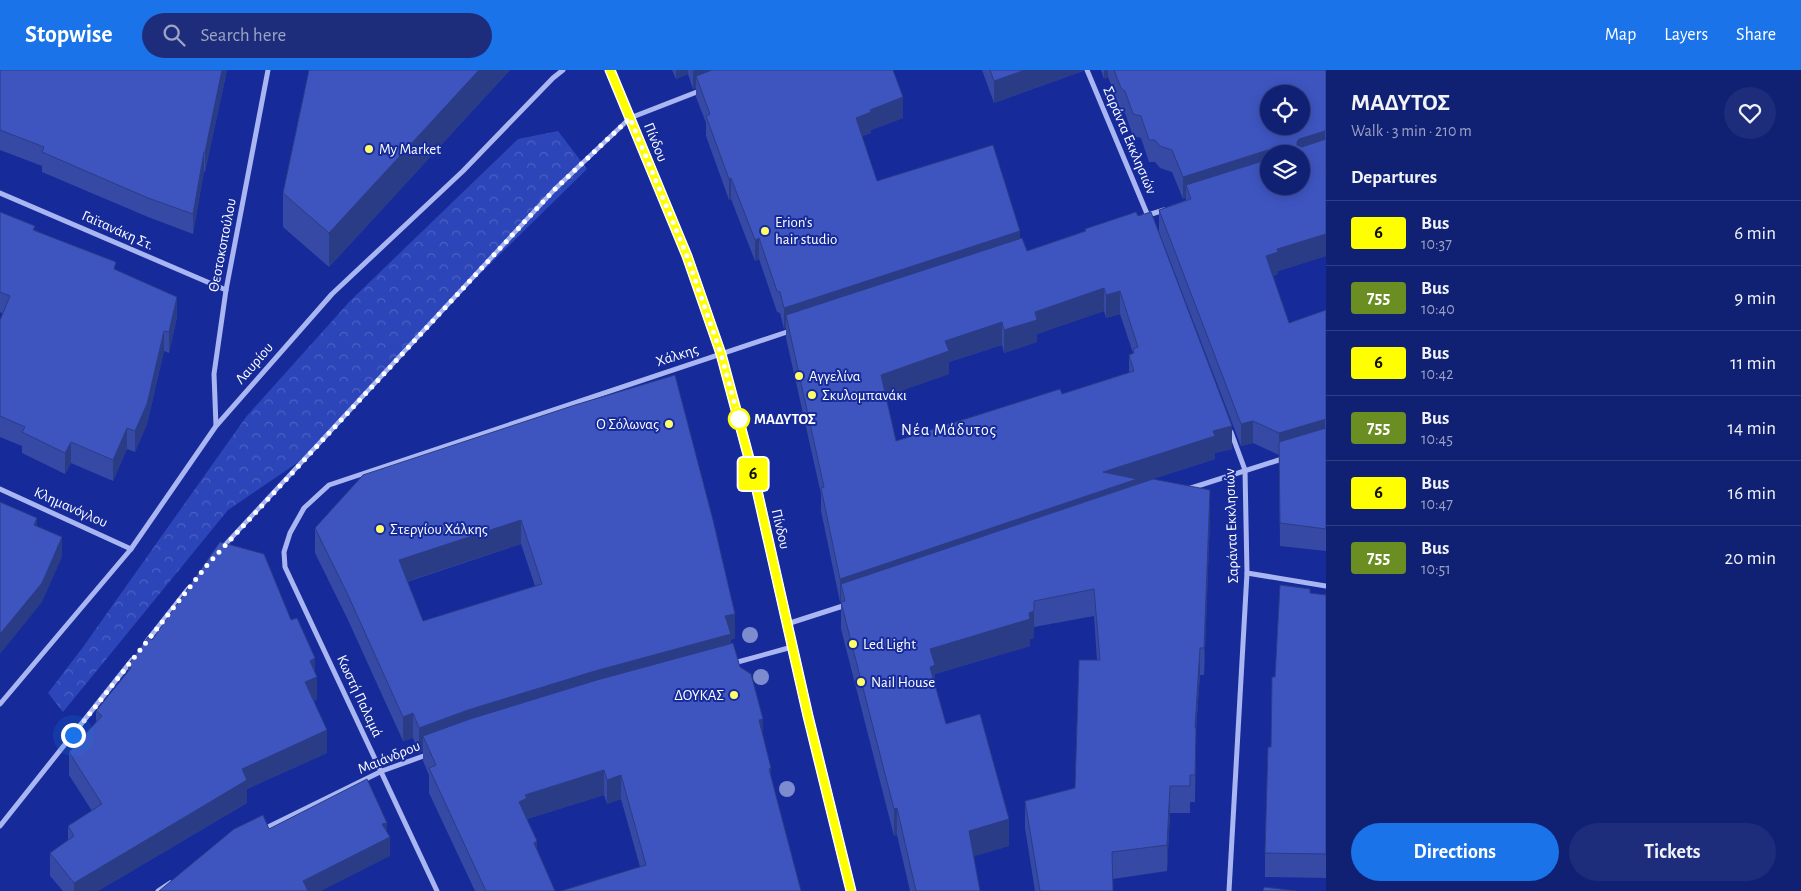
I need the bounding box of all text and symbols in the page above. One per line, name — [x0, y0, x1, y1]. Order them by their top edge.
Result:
search box — [142, 13, 492, 58]
icon: search — [160, 21, 188, 49]
text: Stopwise — [25, 23, 112, 47]
text: Search here — [200, 26, 286, 45]
text: Map — [1605, 26, 1636, 44]
text: Layers — [1664, 26, 1708, 44]
text: Share — [1736, 26, 1776, 44]
street label: Σαράντα Εκκλησιών — [1100, 84, 1159, 196]
map controls — [1260, 85, 1310, 195]
button: locate — [1260, 85, 1310, 135]
button: heart — [1724, 87, 1776, 139]
text: ΜΑΔΥΤΟΣ — [1351, 91, 1450, 115]
street label: Πίνδου — [641, 120, 670, 164]
text: Walk · 3 min · 210 m — [1351, 123, 1472, 139]
place label: My Market — [379, 142, 441, 157]
marker: My Market — [363, 143, 375, 155]
button: layers — [1260, 145, 1310, 195]
text: Departures — [1351, 168, 1437, 187]
street label: Θεοτοκοπούλου — [206, 197, 239, 293]
street label: Γαϊτανάκη Στ. — [80, 208, 156, 253]
text: Bus — [1421, 214, 1449, 233]
place label: Erion's hair studio — [775, 215, 837, 247]
text: 6 — [1374, 224, 1383, 242]
text: 6 min — [1734, 224, 1776, 243]
marker: Erion's hair studio — [759, 225, 771, 237]
text: 10:37 — [1421, 236, 1452, 252]
text: Bus — [1421, 279, 1449, 298]
text: 755 — [1367, 289, 1390, 307]
text: 9 min — [1734, 289, 1776, 308]
text: 10:40 — [1421, 301, 1455, 317]
street label: Λαυρίου — [233, 340, 276, 387]
street label: Χάλκης — [654, 342, 700, 369]
text: Bus — [1421, 344, 1449, 363]
text: 6 — [1374, 354, 1383, 372]
text: 11 min — [1730, 354, 1776, 373]
text: 10:42 — [1421, 366, 1454, 382]
place label: Αγγελίνα — [809, 369, 861, 384]
marker: Αγγελίνα — [793, 370, 805, 382]
place label: Σκυλομπανάκι — [822, 388, 907, 403]
marker: Σκυλομπανάκι — [806, 389, 818, 401]
marker: ΜΑΔΥΤΟΣ — [728, 408, 750, 430]
text: Bus — [1421, 409, 1449, 428]
place label: ΜΑΔΥΤΟΣ — [754, 412, 816, 427]
place label: Ο Σόλωνας — [596, 417, 659, 432]
marker: Ο Σόλωνας — [663, 418, 675, 430]
text: 755 — [1367, 419, 1390, 437]
text: 14 min — [1728, 419, 1776, 438]
district label: Νέα Μάδυτος — [901, 422, 997, 439]
text: 10:45 — [1421, 431, 1453, 447]
line badge: 6 — [737, 458, 769, 490]
text: 6 — [749, 465, 757, 483]
street label: Σαράντα Εκκλησιών — [1222, 468, 1241, 584]
text: Bus — [1421, 474, 1449, 493]
text: 6 — [1374, 484, 1383, 502]
text: 16 min — [1728, 484, 1776, 503]
street label: Κλημανόγλου — [32, 485, 110, 530]
text: 10:47 — [1421, 496, 1453, 512]
street label: Πίνδου — [769, 508, 792, 551]
place label: Στεργίου Χάλκης — [390, 522, 488, 537]
marker: Στεργίου Χάλκης — [374, 523, 386, 535]
text: Bus — [1421, 539, 1449, 558]
text: 755 — [1367, 549, 1390, 567]
text: 20 min — [1725, 549, 1776, 568]
text: 10:51 — [1421, 561, 1451, 577]
place label: Led Light — [863, 637, 916, 652]
marker: Led Light — [847, 638, 859, 650]
street label: Κωστή Παλαμά — [334, 653, 385, 740]
place label: Nail House — [871, 675, 935, 690]
marker: Nail House — [855, 676, 867, 688]
place label: ΔΟΥΚΑΣ — [674, 688, 724, 703]
marker: ΔΟΥΚΑΣ — [728, 689, 740, 701]
your location — [61, 723, 86, 748]
street label: Μαιάνδρου — [356, 738, 423, 777]
button: Directions — [1351, 823, 1559, 881]
button: Tickets — [1569, 823, 1776, 881]

